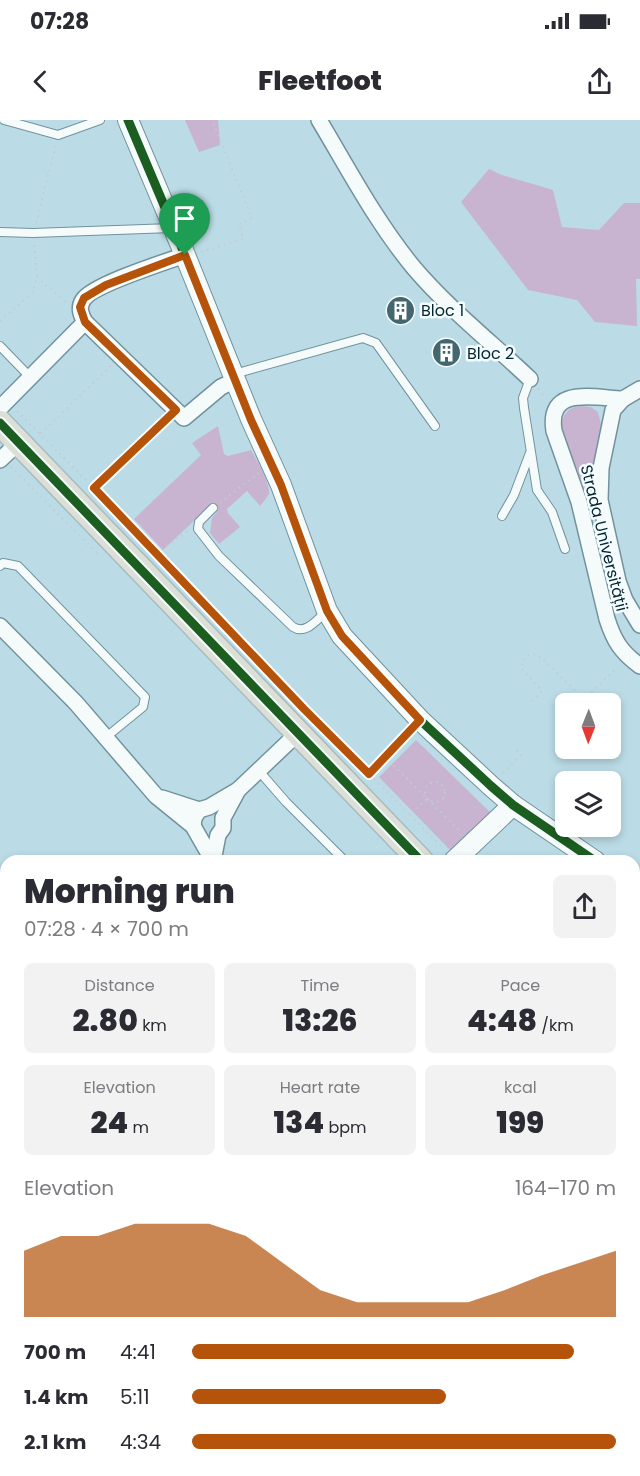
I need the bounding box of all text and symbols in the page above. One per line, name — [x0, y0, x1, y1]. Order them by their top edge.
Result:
text: 07:28 — [30, 6, 89, 37]
text: Fleetfoot — [258, 62, 382, 99]
icon: back — [24, 65, 57, 98]
icon: share — [583, 65, 616, 98]
pin — [159, 193, 210, 255]
icon: arrive — [168, 202, 201, 235]
building icon: Bloc 1 — [384, 294, 416, 326]
place label: Bloc 1 — [421, 299, 464, 322]
building icon: Bloc 2 — [430, 337, 462, 369]
place label: Bloc 2 — [467, 342, 514, 365]
street label: Strada Universității — [575, 462, 633, 614]
north arrow — [555, 693, 621, 759]
map controls — [555, 693, 621, 837]
button: layers — [555, 771, 621, 837]
text: Morning run — [24, 868, 235, 915]
button: share — [553, 875, 616, 938]
text: 07:28 · 4 × 700 m — [24, 915, 189, 943]
text: Distance — [85, 974, 155, 997]
text: Time — [300, 974, 339, 997]
text: Pace — [500, 974, 540, 997]
text: 2.80 — [72, 999, 138, 1042]
text: 13:26 — [282, 999, 358, 1042]
text: 4:48 — [467, 999, 537, 1042]
text: km — [138, 1014, 167, 1037]
text: /km — [537, 1014, 574, 1037]
text: Elevation — [84, 1076, 156, 1099]
text: Heart rate — [280, 1076, 360, 1099]
text: kcal — [504, 1076, 537, 1099]
text: 24 — [90, 1101, 128, 1144]
text: 134 — [273, 1101, 324, 1144]
text: 199 — [496, 1101, 544, 1144]
text: m — [128, 1116, 149, 1139]
text: bpm — [324, 1116, 367, 1139]
text: Elevation — [24, 1174, 114, 1202]
text: 164–170 m — [515, 1174, 616, 1202]
text: 700 m — [24, 1338, 86, 1366]
text: 4:41 — [120, 1338, 156, 1366]
text: 1.4 km — [24, 1383, 88, 1411]
text: 5:11 — [120, 1383, 150, 1411]
text: 2.1 km — [24, 1428, 86, 1456]
text: 4:34 — [120, 1428, 161, 1456]

